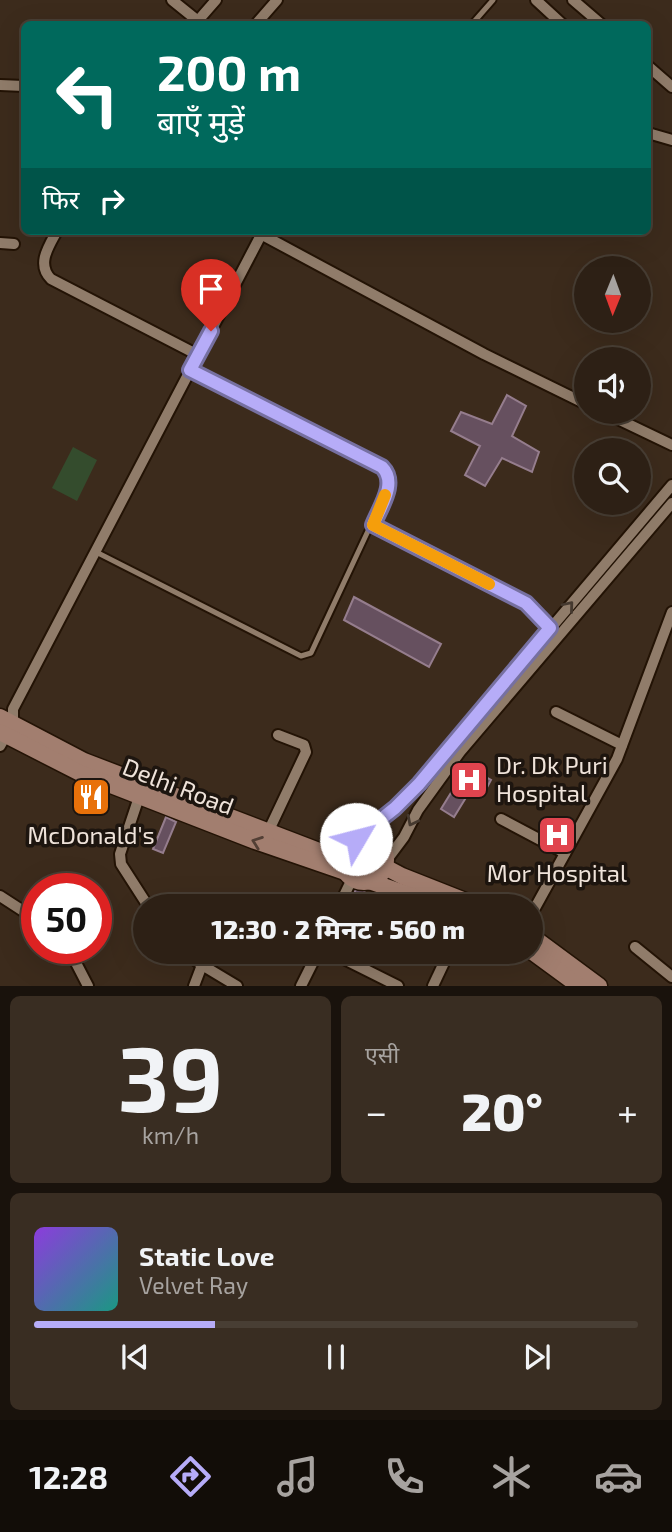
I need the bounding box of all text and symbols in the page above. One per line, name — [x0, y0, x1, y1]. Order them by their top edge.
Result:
text: 200 m — [157, 42, 301, 101]
icon: left — [42, 49, 133, 140]
text: बाएँ मुड़ें — [157, 102, 245, 140]
icon: right — [93, 182, 131, 220]
text: फिर — [42, 183, 79, 214]
north arrow — [574, 256, 651, 332]
map controls — [574, 256, 651, 515]
pin — [181, 259, 241, 331]
icon: arrive — [192, 270, 230, 308]
button: sound — [574, 347, 651, 424]
button: search — [574, 438, 651, 515]
one-way arrow — [561, 602, 573, 615]
place label: Dr. Dk Puri Hospital — [496, 750, 608, 807]
street label: Delhi Road — [119, 751, 238, 820]
hospital icon: Dr. Dk Puri Hospital — [448, 759, 490, 801]
restaurant icon: McDonald's — [70, 776, 112, 818]
position arrow — [319, 802, 393, 876]
one-way arrow — [407, 814, 421, 826]
hospital icon: Mor Hospital — [536, 814, 578, 856]
place label: McDonald's — [27, 820, 155, 849]
one-way arrow — [252, 836, 264, 850]
place label: Mor Hospital — [487, 858, 627, 887]
speed limit sign: 50 — [21, 873, 112, 964]
text: 12:30 · 2 मिनट · 560 m — [211, 913, 465, 944]
text: 39 — [118, 1021, 223, 1130]
text: एसी — [365, 1040, 399, 1068]
text: 20° — [461, 1079, 543, 1141]
text: − — [365, 1088, 387, 1134]
text: + — [617, 1088, 638, 1134]
text: km/h — [142, 1121, 199, 1149]
text: Static Love — [139, 1240, 275, 1271]
text: Velvet Ray — [139, 1271, 248, 1299]
icon: previous — [116, 1338, 154, 1376]
icon: pause — [317, 1338, 355, 1376]
icon: next — [518, 1338, 556, 1376]
icon: directions — [166, 1452, 215, 1501]
icon: music — [273, 1452, 322, 1501]
icon: phone — [380, 1452, 429, 1501]
icon: climate — [487, 1452, 536, 1501]
icon: car — [594, 1452, 643, 1501]
text: 12:28 — [29, 1457, 108, 1495]

